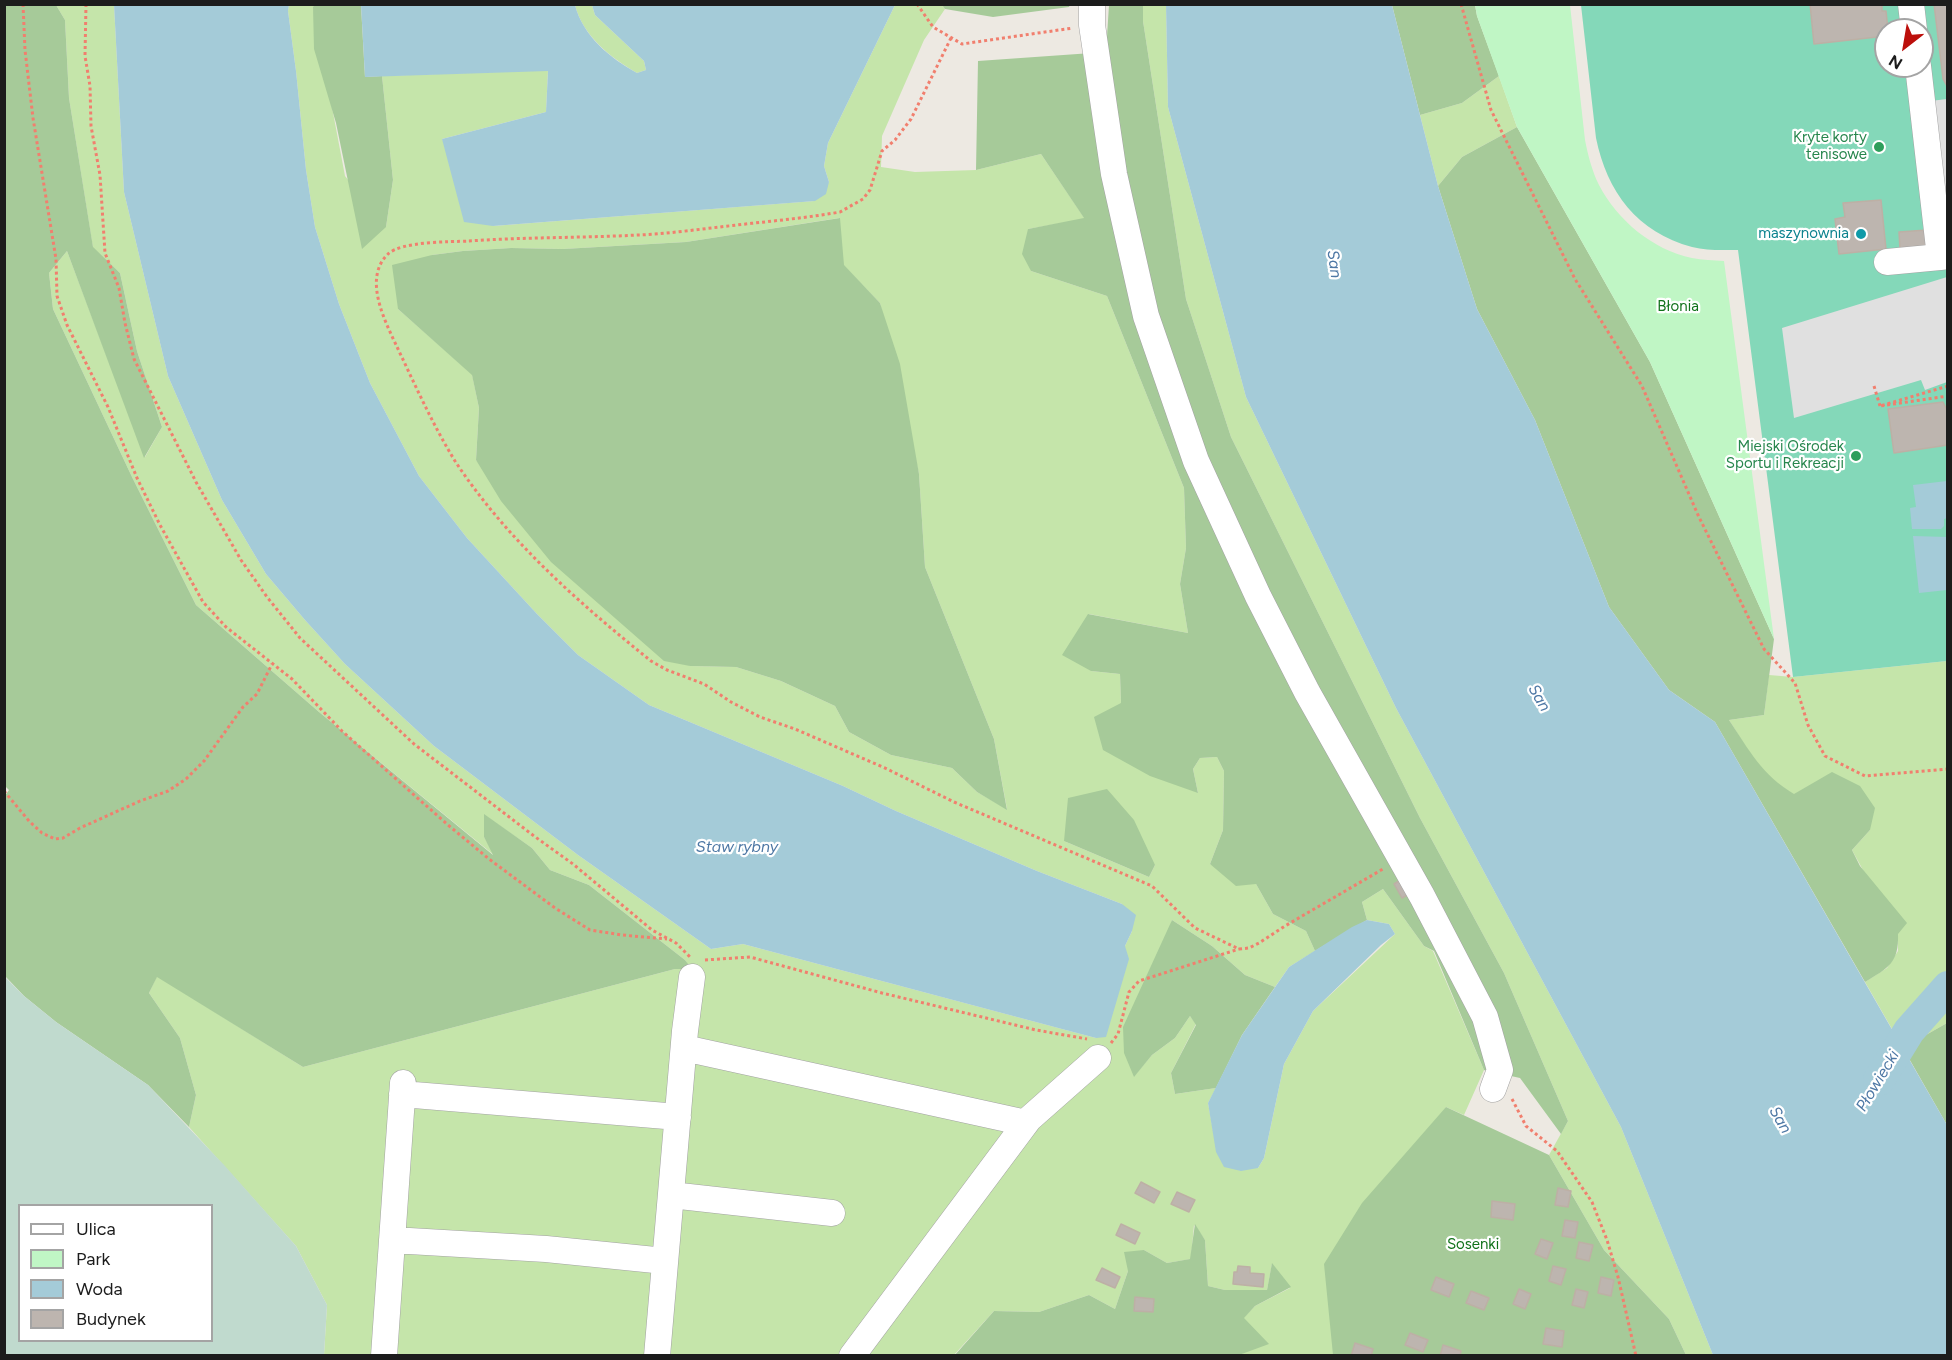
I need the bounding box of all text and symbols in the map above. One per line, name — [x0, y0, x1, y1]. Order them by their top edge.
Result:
north arrow — [1874, 18, 1934, 78]
text: N — [1885, 51, 1906, 73]
place label: Kryte korty tenisowe — [1793, 129, 1867, 164]
marker: Kryte korty tenisowe — [1872, 140, 1886, 154]
place label: maszynownia — [1758, 225, 1849, 243]
marker: maszynownia — [1854, 227, 1868, 241]
water label: San — [1323, 249, 1345, 279]
park label: Błonia — [1657, 298, 1699, 316]
place label: Miejski Ośrodek Sportu i Rekreacji — [1726, 438, 1844, 473]
marker: Miejski Ośrodek Sportu i Rekreacji — [1849, 449, 1863, 463]
water label: San — [1524, 681, 1554, 715]
water label: Staw rybny — [696, 837, 778, 857]
water label: Płowiecki — [1852, 1047, 1904, 1115]
water label: San — [1765, 1103, 1795, 1137]
legend — [18, 1204, 213, 1342]
text: Ulica — [76, 1218, 116, 1240]
park label: Sosenki — [1447, 1236, 1499, 1254]
text: Park — [76, 1248, 110, 1270]
text: Woda — [76, 1278, 123, 1300]
text: Budynek — [76, 1308, 146, 1330]

